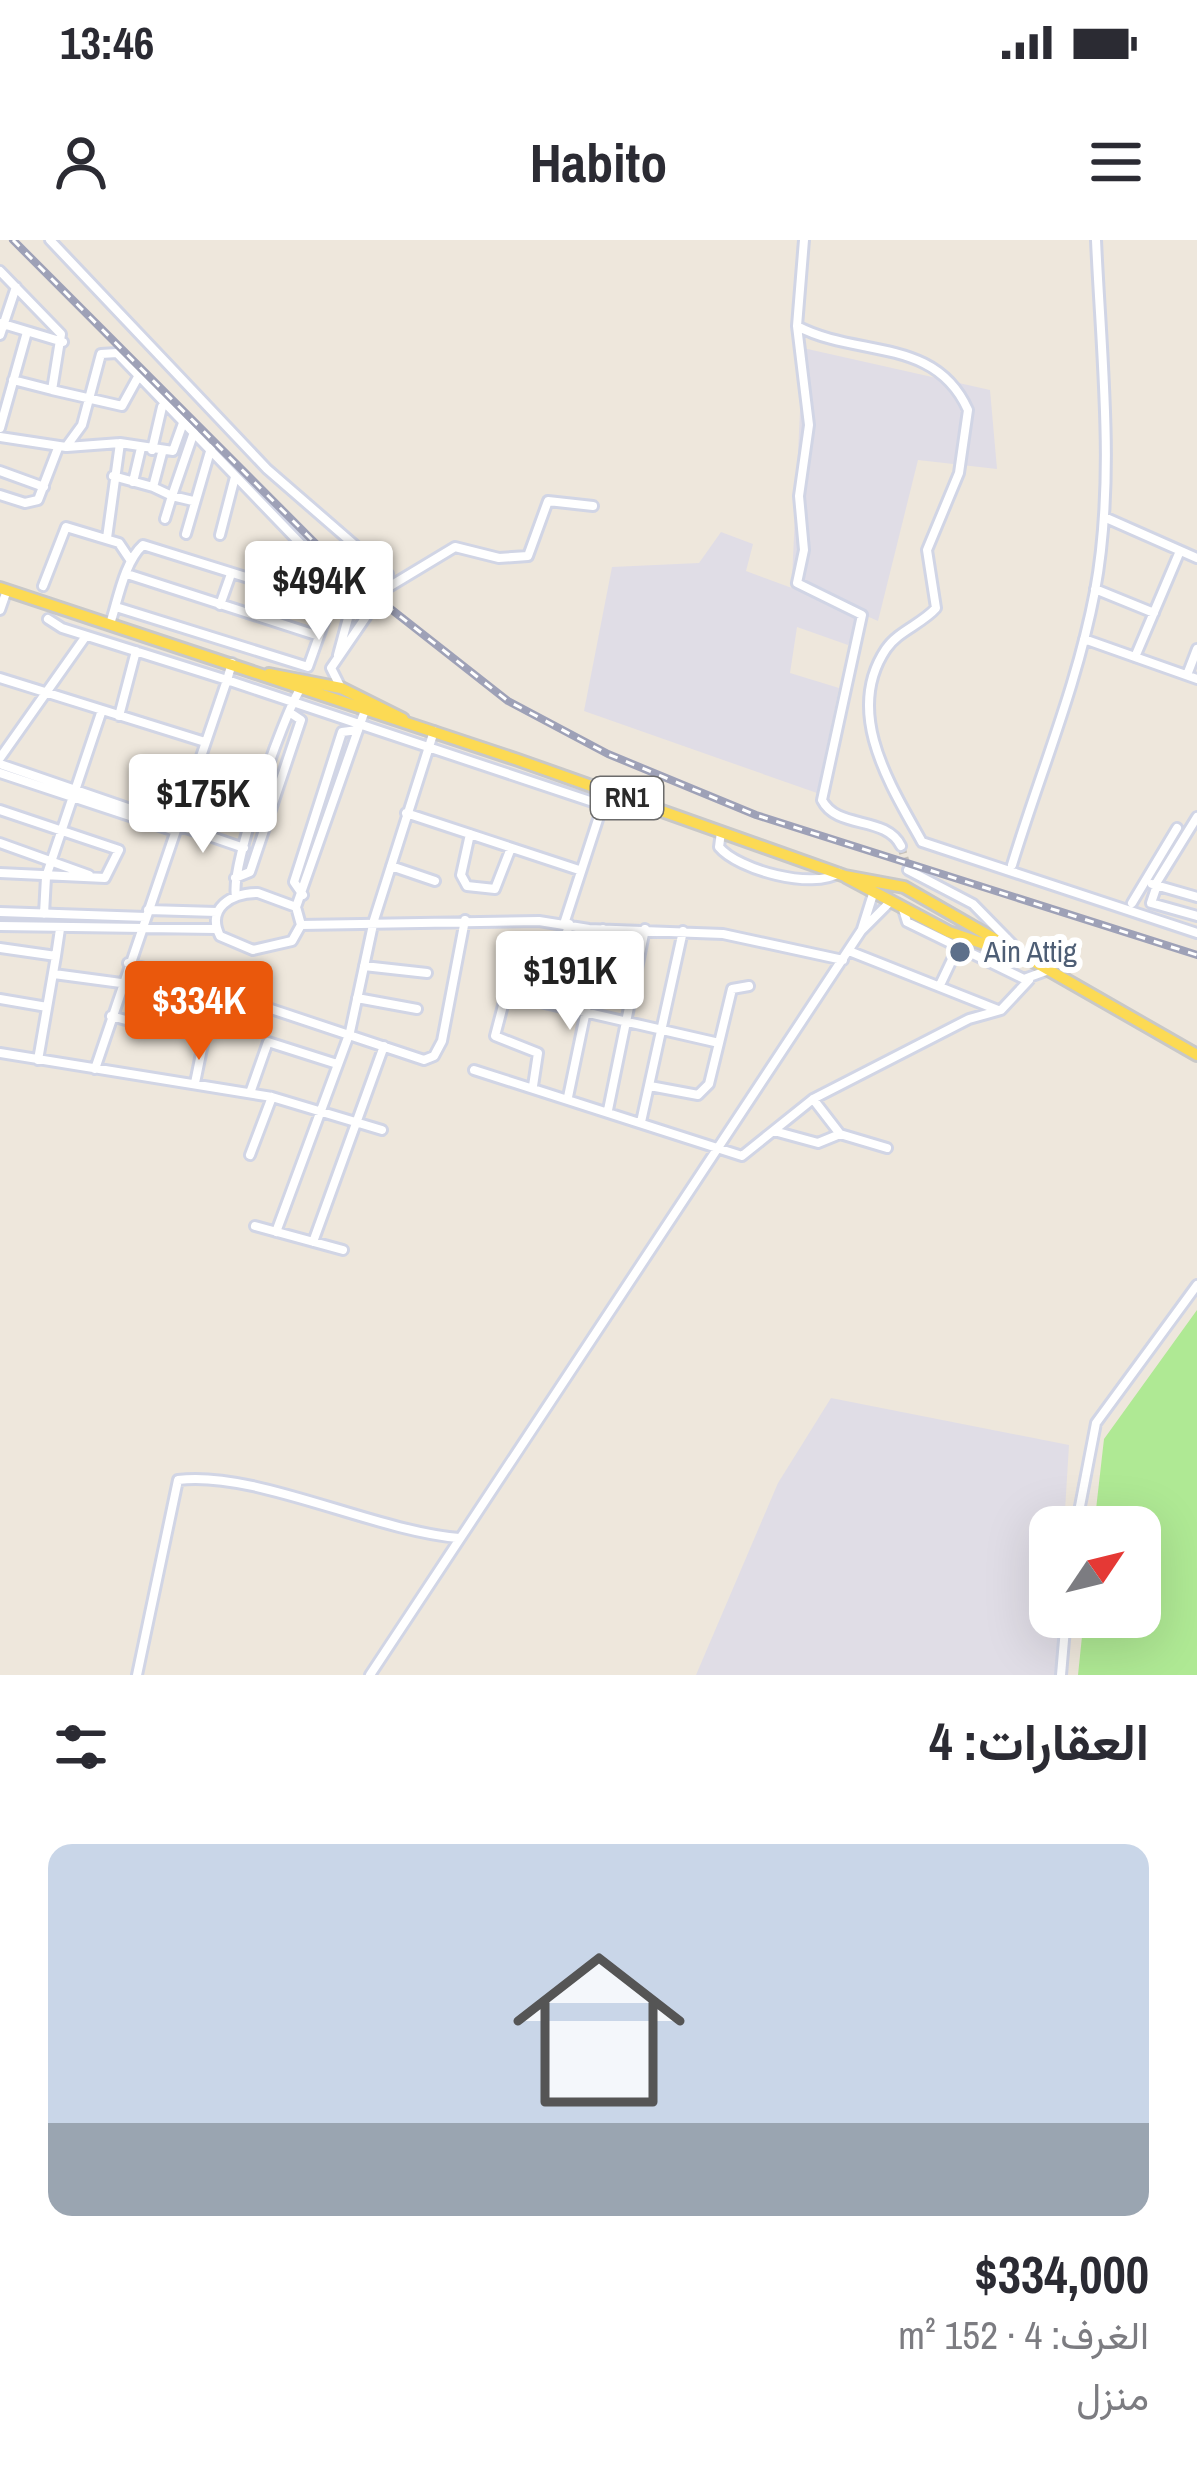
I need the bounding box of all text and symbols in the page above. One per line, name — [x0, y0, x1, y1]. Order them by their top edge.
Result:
text: 13:46 — [60, 12, 154, 73]
text: Habito — [530, 126, 667, 199]
icon: person — [48, 129, 114, 195]
icon: menu — [1083, 129, 1149, 195]
pin: $494K — [235, 541, 403, 643]
text: $494K — [272, 554, 366, 606]
pin: $175K — [119, 754, 287, 856]
text: $175K — [156, 767, 250, 819]
road number: RN1 — [591, 777, 663, 819]
pin: $191K — [486, 931, 654, 1033]
place label: Ain Attig — [983, 931, 1077, 971]
marker: Ain Attig — [947, 939, 973, 965]
text: $191K — [523, 944, 617, 996]
pin: $334K — [115, 961, 283, 1063]
text: $334K — [152, 974, 246, 1026]
north arrow — [1029, 1506, 1161, 1638]
map controls — [1029, 1506, 1161, 1638]
text: العقارات: 4 — [929, 1707, 1149, 1776]
icon: filters — [48, 1714, 114, 1780]
icon: home — [491, 1922, 707, 2138]
text: $334,000 — [975, 2240, 1149, 2309]
text: الغرف: 4 · 152 m² — [898, 2309, 1149, 2361]
text: منزل — [1076, 2370, 1149, 2422]

